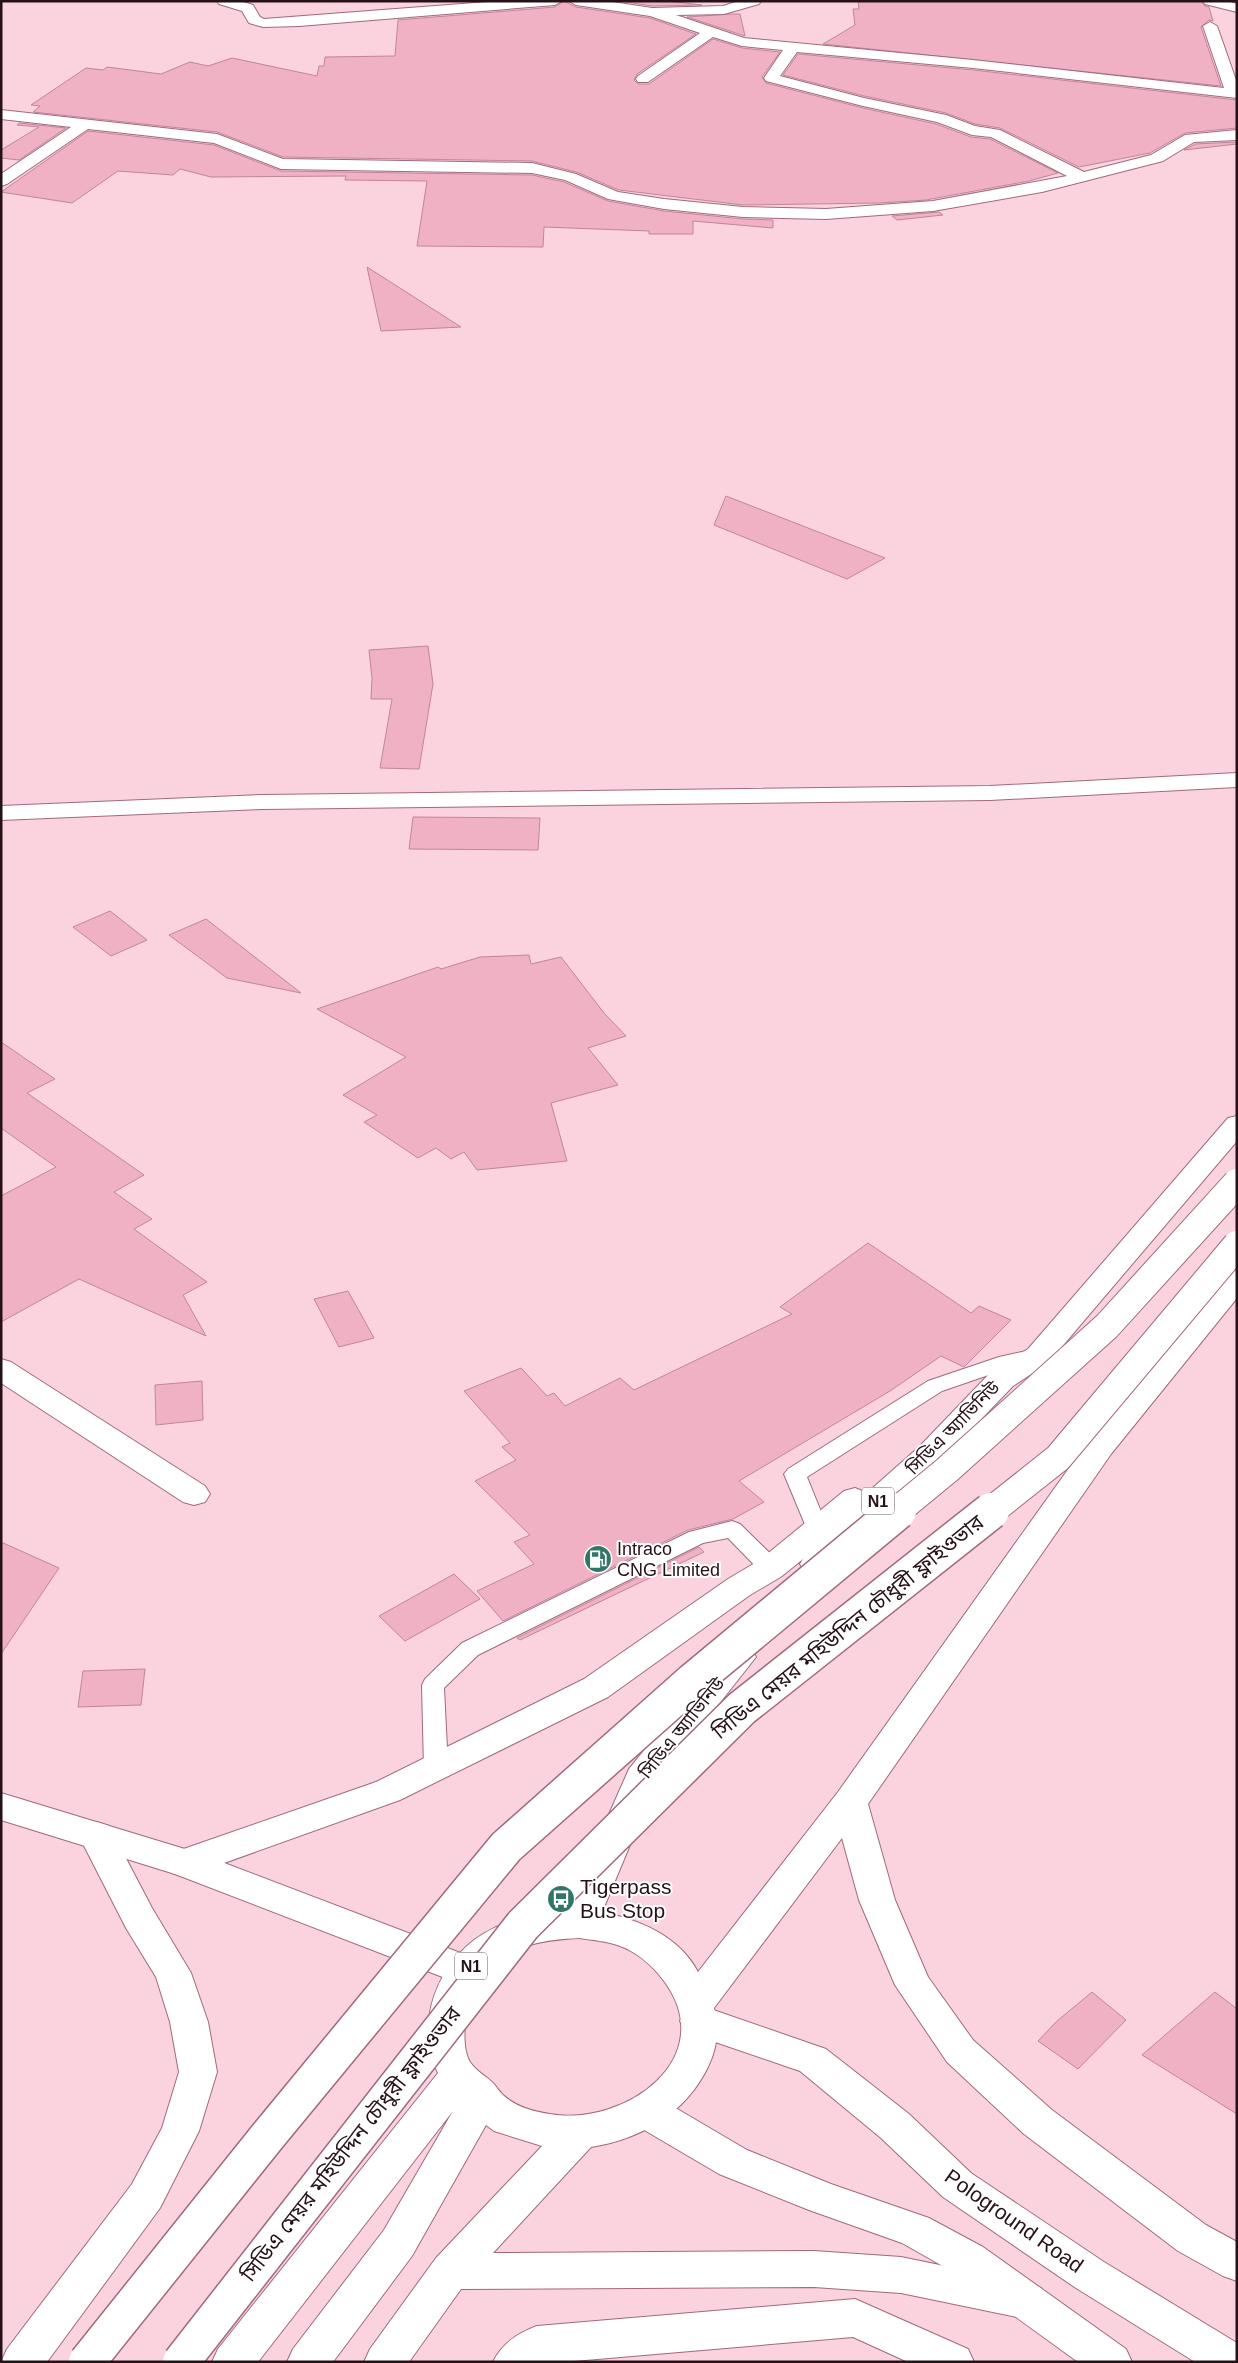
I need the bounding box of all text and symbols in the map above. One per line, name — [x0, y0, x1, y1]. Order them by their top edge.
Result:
street label: সিডিএ অ্যাভিনিউ — [902, 1377, 1004, 1479]
road number: N1 — [862, 1488, 894, 1514]
street label: সিডিএ মেয়র মহিউদ্দিন চৌধুরী ফ্লাইওভার — [707, 1510, 989, 1744]
place label: Intraco CNG Limited — [617, 1539, 720, 1580]
fuel station icon: Intraco CNG Limited — [583, 1544, 613, 1574]
street label: সিডিএ অ্যাভিনিউ — [635, 1674, 729, 1783]
place label: Tigerpass Bus Stop — [580, 1875, 671, 1922]
bus stop icon: Tigerpass Bus Stop — [546, 1884, 576, 1914]
road number: N1 — [455, 1952, 487, 1980]
street label: সিডিএ মেয়র মহিউদ্দিন চৌধুরী ফ্লাইওভার — [236, 2002, 466, 2287]
street label: Pologround Road — [941, 2164, 1088, 2277]

